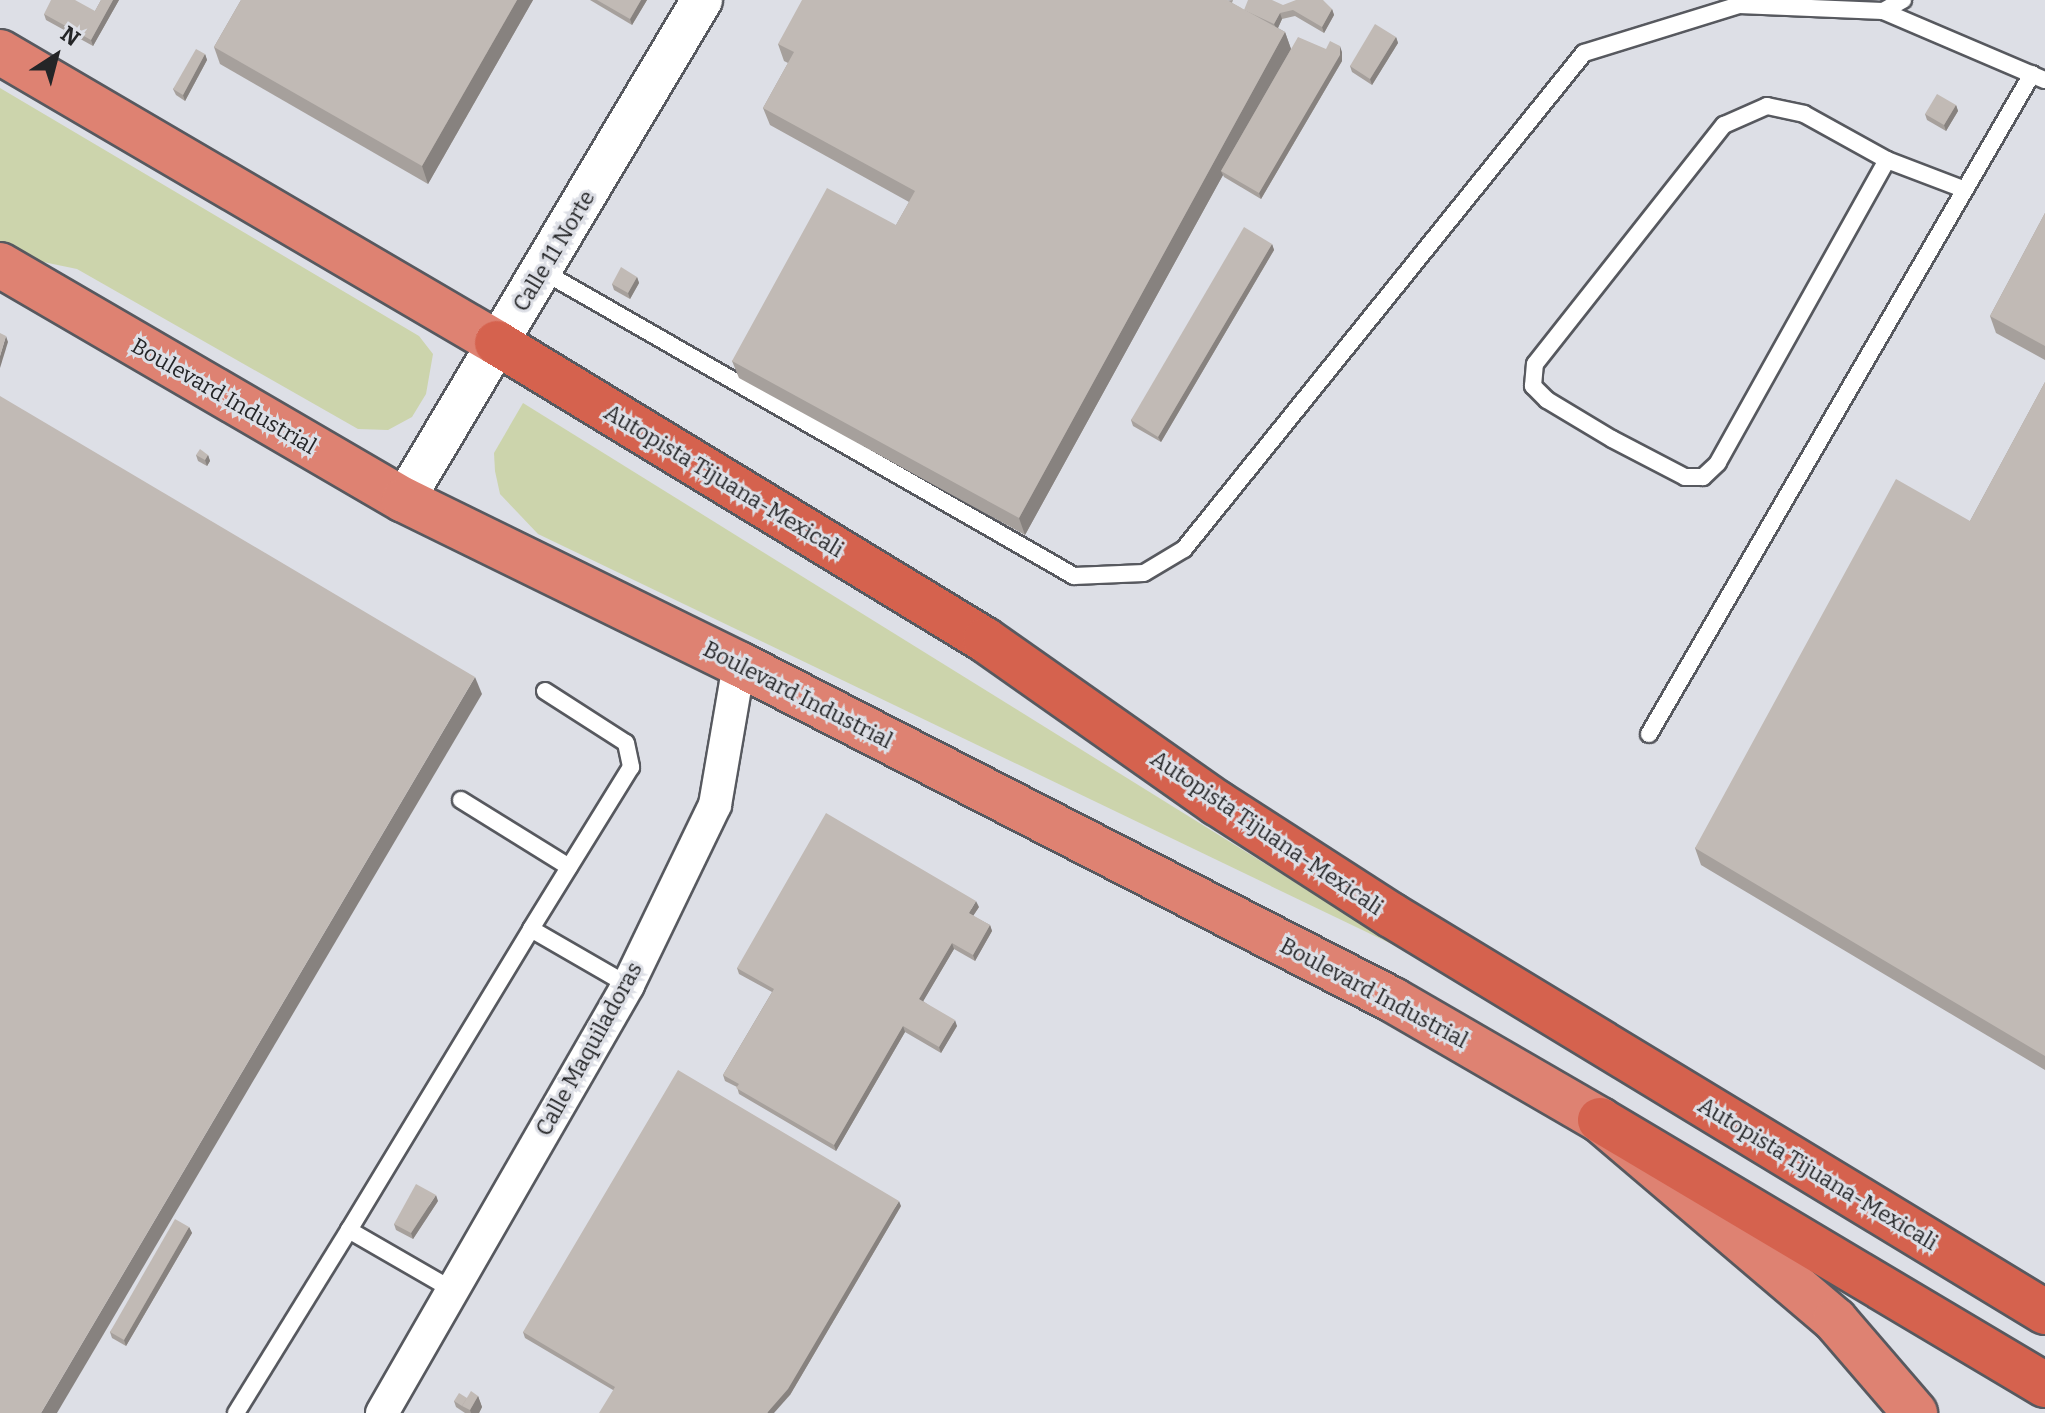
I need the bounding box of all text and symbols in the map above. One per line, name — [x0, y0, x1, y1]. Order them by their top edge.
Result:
north arrow — [16, 16, 96, 96]
text: N — [56, 20, 85, 52]
street label: Calle 11 Norte — [508, 186, 600, 316]
street label: Boulevard Industrial — [127, 332, 321, 460]
street label: Autopista Tijuana-Mexicali — [599, 399, 849, 563]
street label: Boulevard Industrial — [699, 636, 897, 754]
street label: Autopista Tijuana-Mexicali — [1146, 745, 1388, 921]
street label: Boulevard Industrial — [1276, 932, 1472, 1054]
street label: Calle Maquiladoras — [530, 958, 648, 1140]
street label: Autopista Tijuana-Mexicali — [1693, 1092, 1943, 1256]

